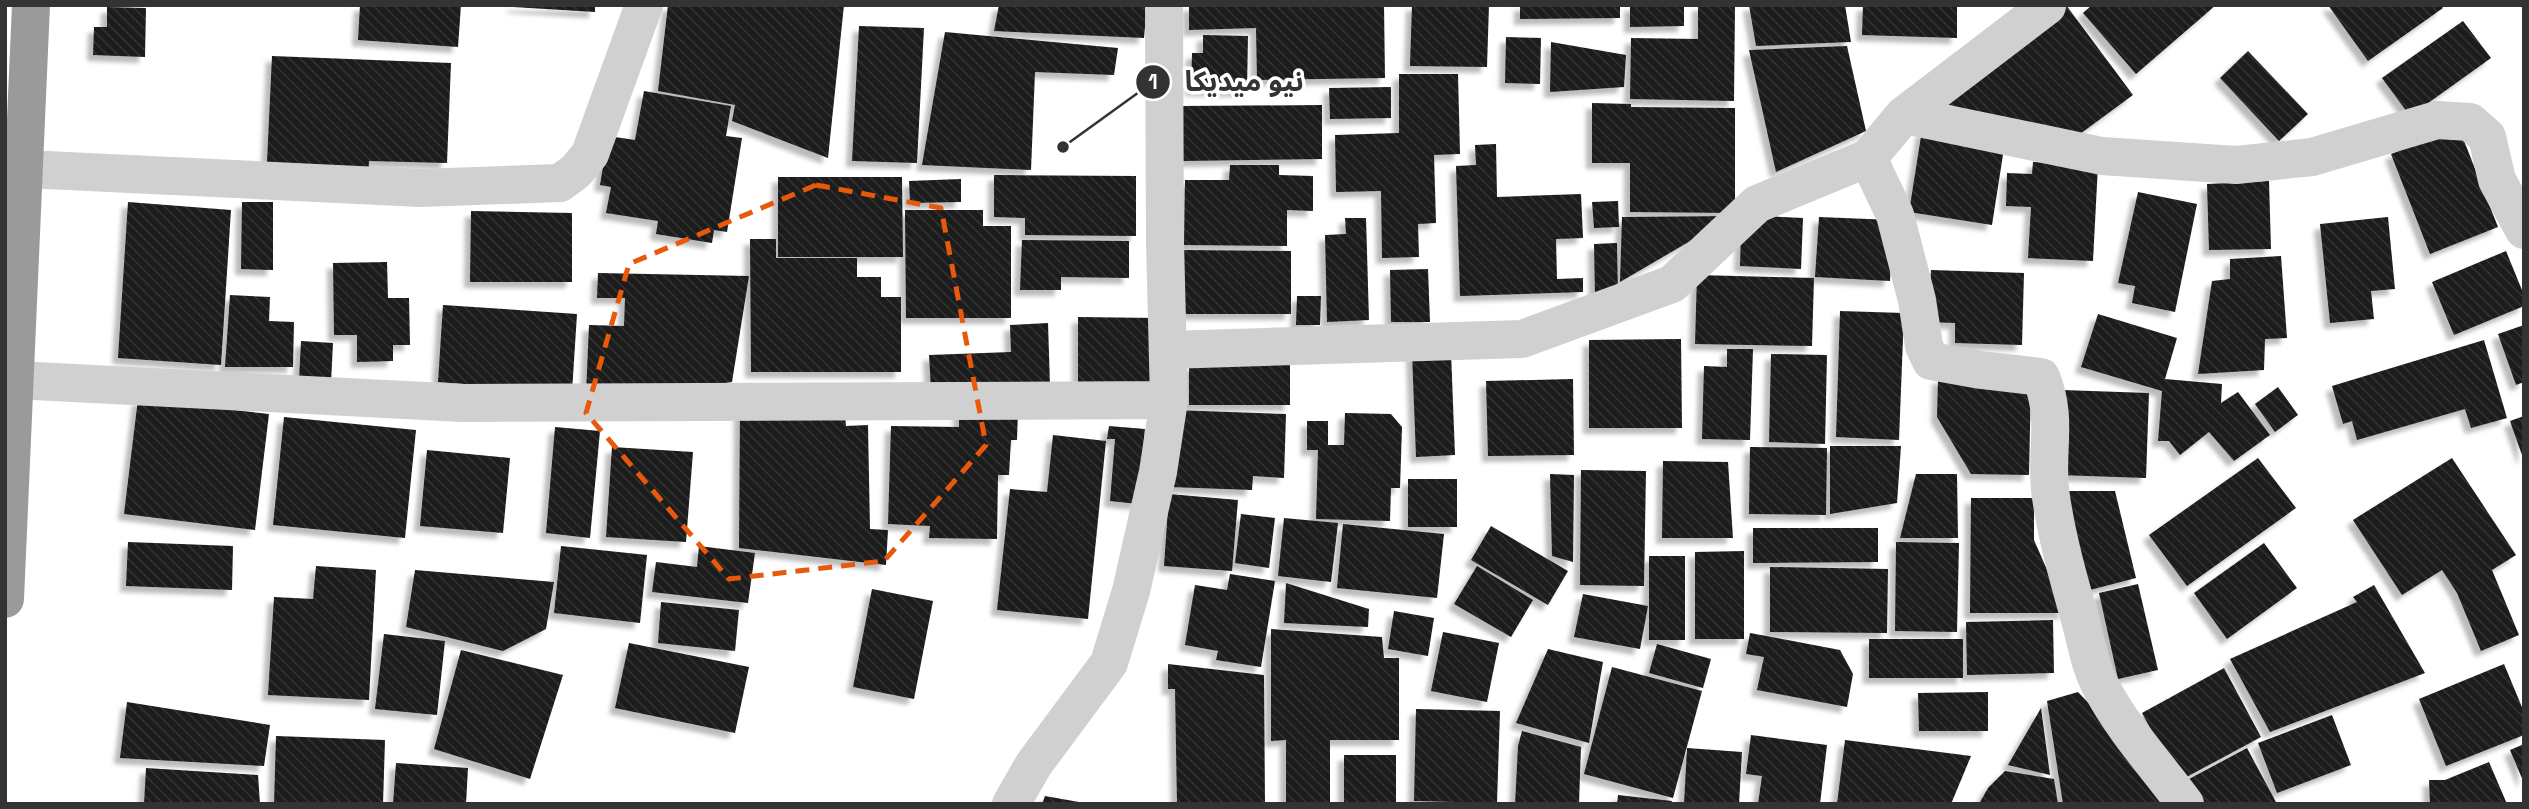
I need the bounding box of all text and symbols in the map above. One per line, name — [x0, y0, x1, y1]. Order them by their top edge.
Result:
callout: نيو ميديكا — [1135, 57, 1317, 106]
text: نيو ميديكا — [1184, 63, 1304, 99]
text: 1 — [1148, 68, 1158, 95]

